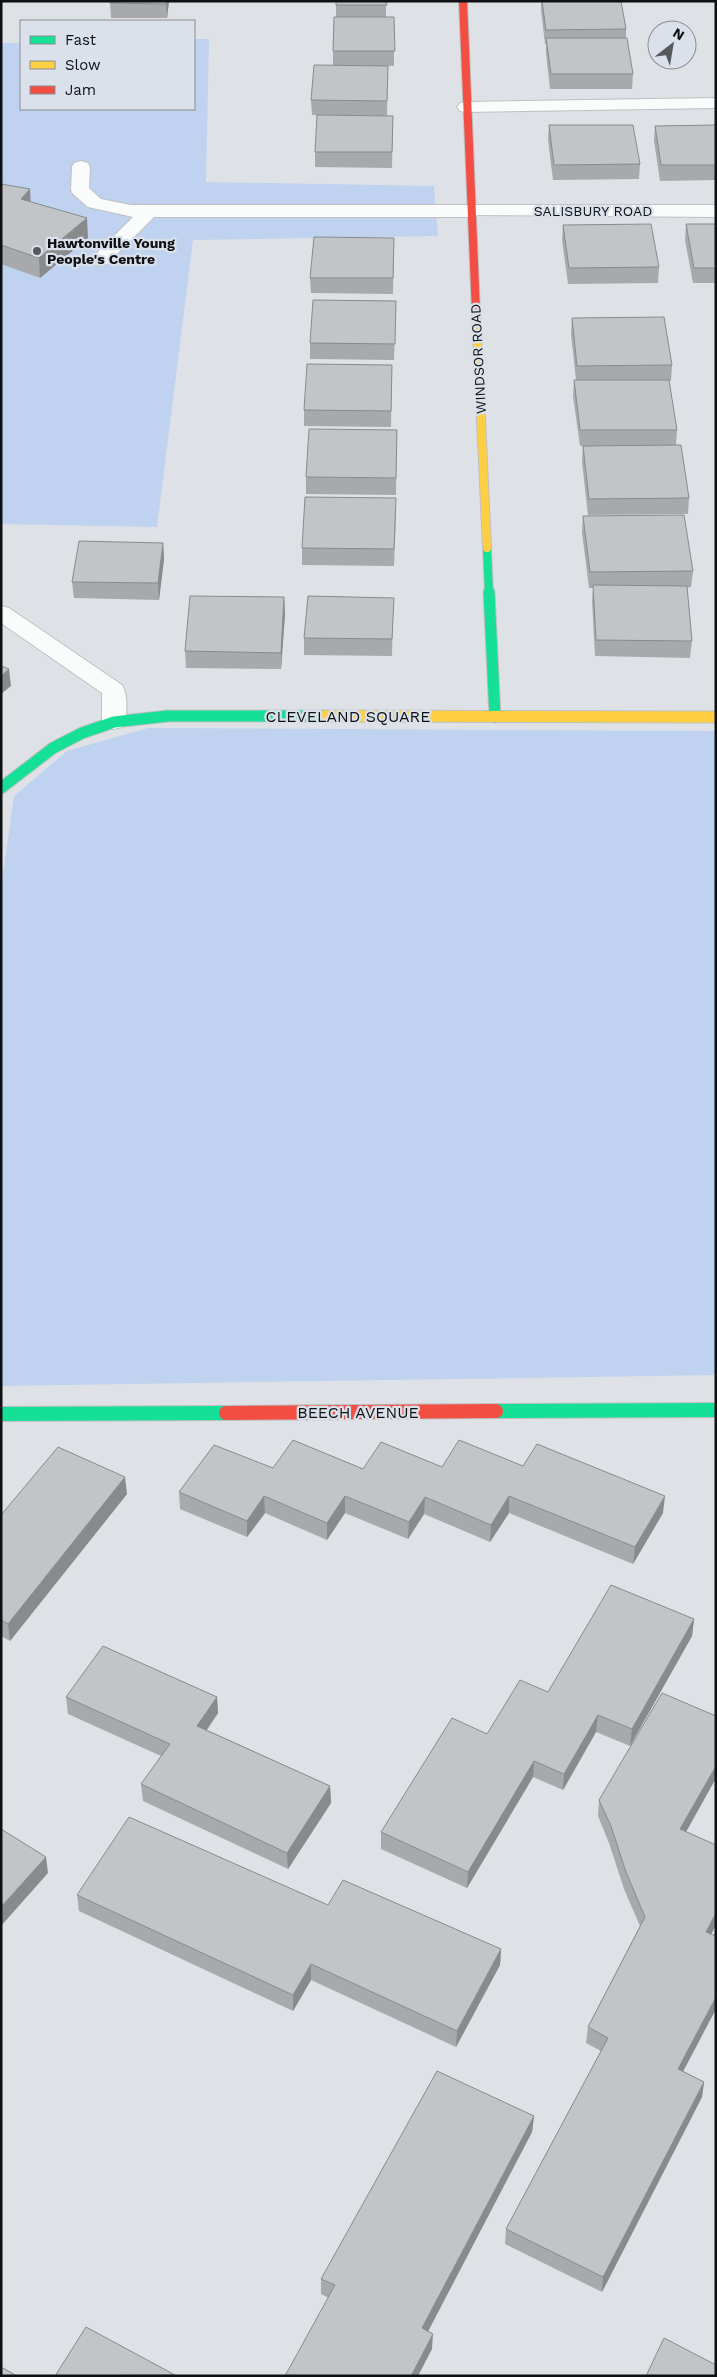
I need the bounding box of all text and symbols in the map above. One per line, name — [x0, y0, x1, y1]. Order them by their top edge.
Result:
legend — [20, 20, 195, 110]
north arrow — [647, 20, 697, 70]
text: N — [670, 24, 687, 43]
text: Fast — [65, 31, 97, 49]
text: Slow — [65, 56, 101, 74]
text: Jam — [65, 81, 96, 99]
street label: SALISBURY ROAD — [534, 203, 652, 219]
place label: Hawtonville Young People's Centre — [47, 235, 175, 267]
marker: Hawtonville Young People's Centre — [31, 245, 43, 257]
street label: WINDSOR ROAD — [467, 304, 489, 414]
street label: CLEVELAND SQUARE — [266, 707, 430, 726]
street label: BEECH AVENUE — [297, 1403, 419, 1422]

